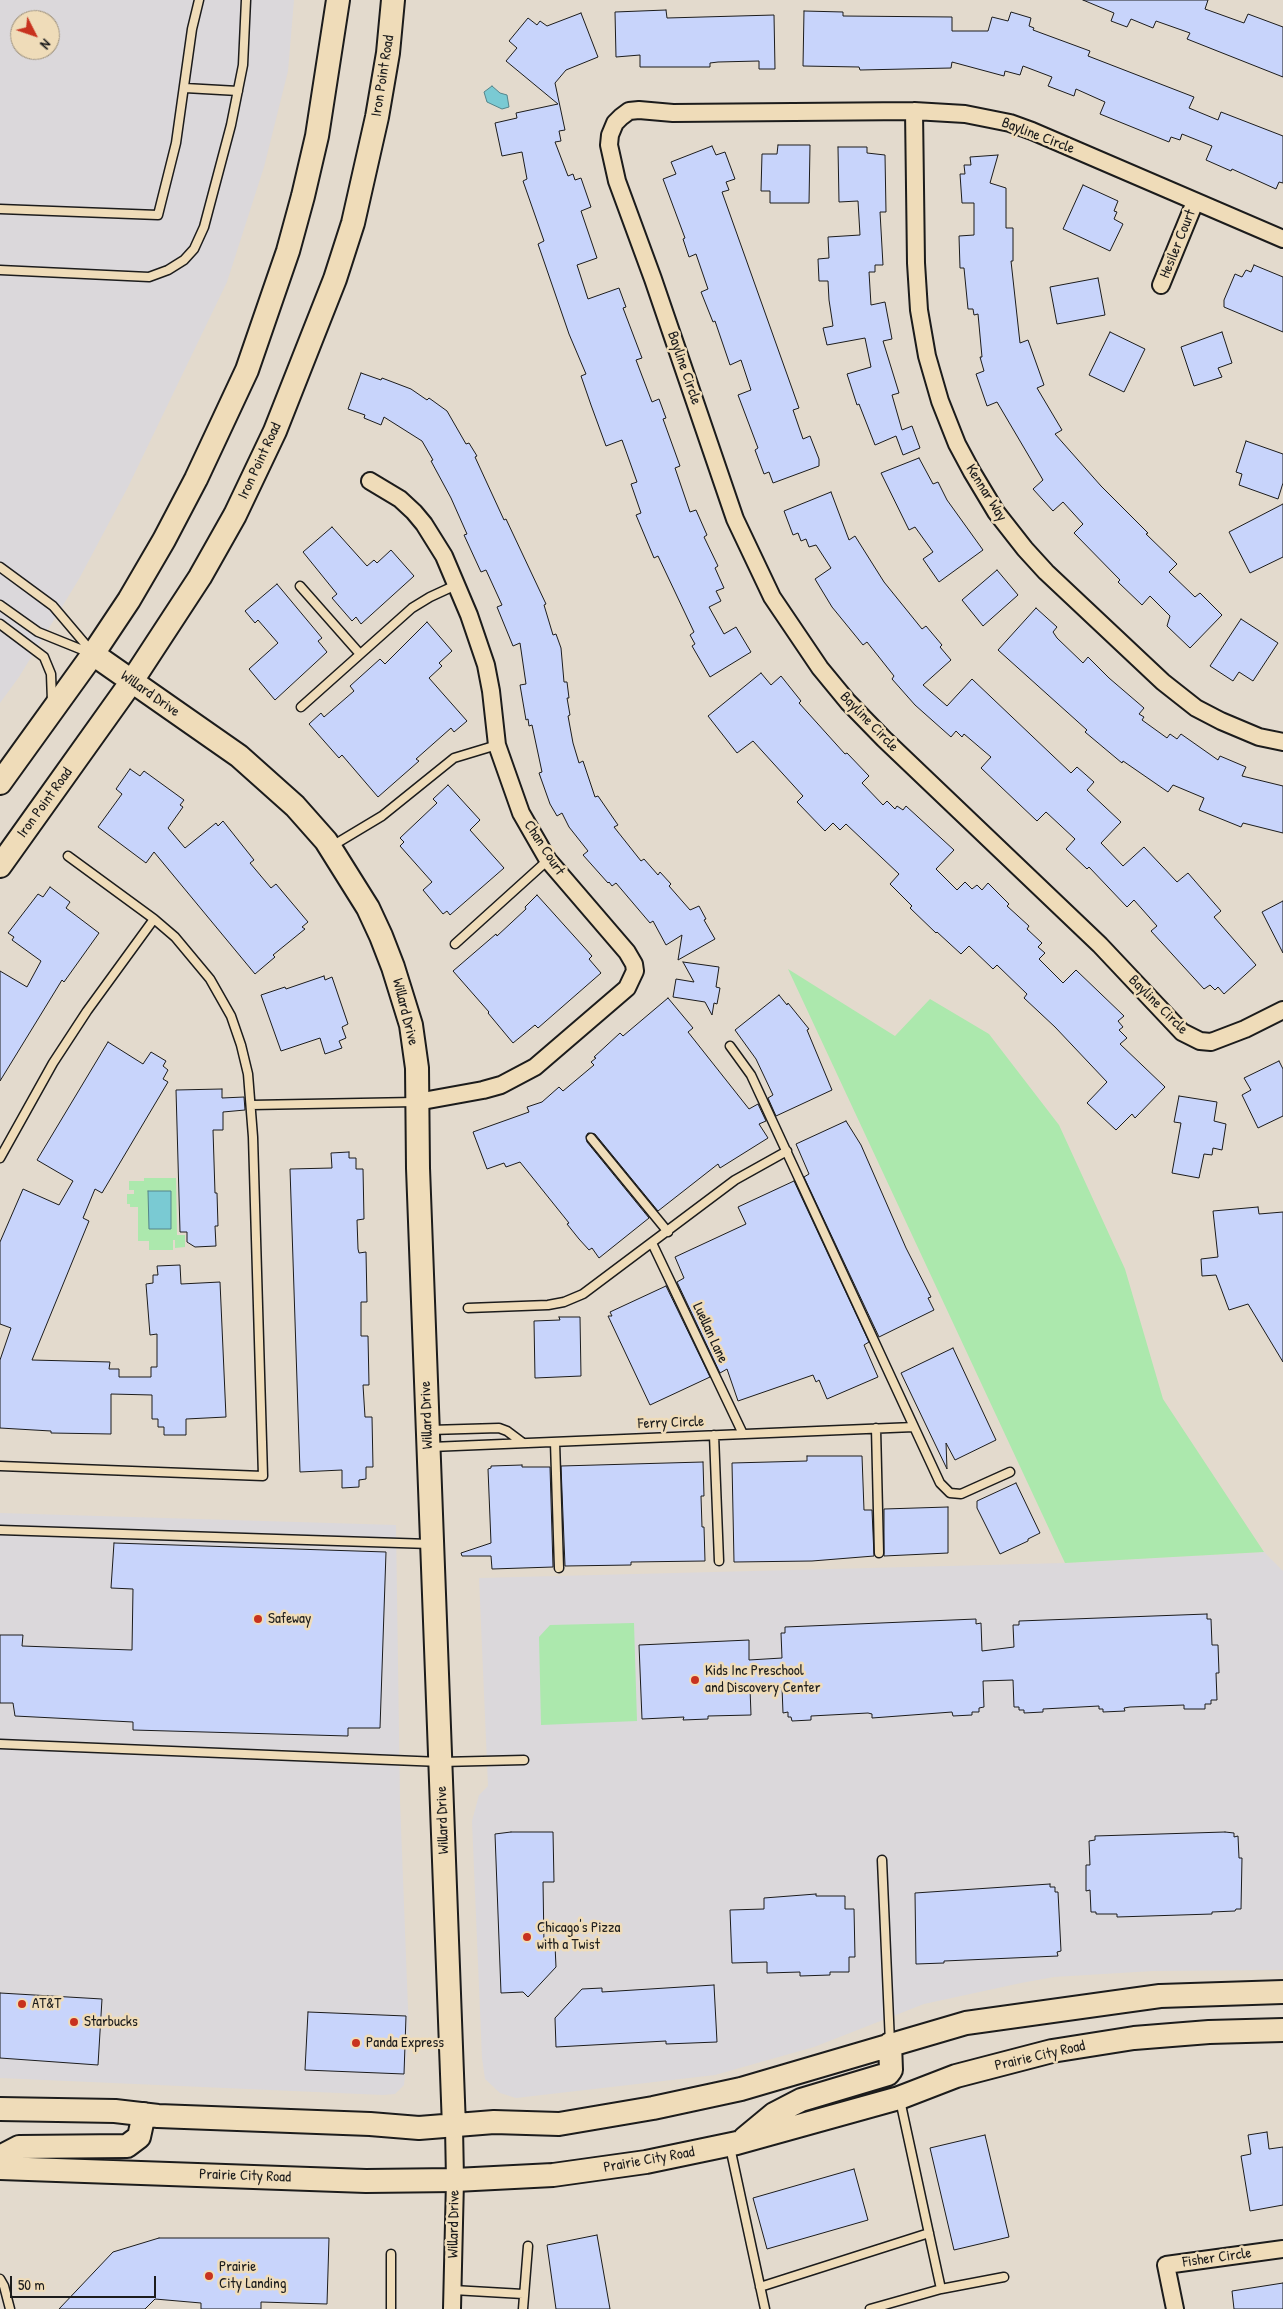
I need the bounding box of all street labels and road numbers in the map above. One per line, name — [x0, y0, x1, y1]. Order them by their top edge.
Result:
street label: Iron Point Road — [368, 34, 398, 118]
street label: Bayline Circle — [999, 114, 1077, 158]
street label: Hesiler Court — [1156, 207, 1200, 281]
street label: Bayline Circle — [663, 329, 705, 407]
street label: Iron Point Road — [234, 420, 286, 502]
street label: Kennar Way — [961, 461, 1011, 525]
street label: Willard Drive — [117, 667, 183, 721]
street label: Bayline Circle — [836, 688, 902, 756]
street label: Iron Point Road — [14, 764, 76, 842]
street label: Chan Court — [520, 817, 568, 879]
street label: Bayline Circle — [1125, 972, 1191, 1038]
street label: Willard Drive — [388, 977, 422, 1047]
street label: Luellan Lane — [688, 1300, 732, 1366]
street label: Willard Drive — [417, 1381, 437, 1449]
street label: Ferry Circle — [638, 1413, 704, 1433]
street label: Willard Drive — [433, 1786, 453, 1854]
street label: Prairie City Road — [993, 2037, 1087, 2075]
street label: Prairie City Road — [602, 2143, 696, 2177]
street label: Prairie City Road — [199, 2165, 291, 2187]
street label: Willard Drive — [444, 2190, 464, 2258]
street label: Fisher Circle — [1181, 2244, 1253, 2272]

